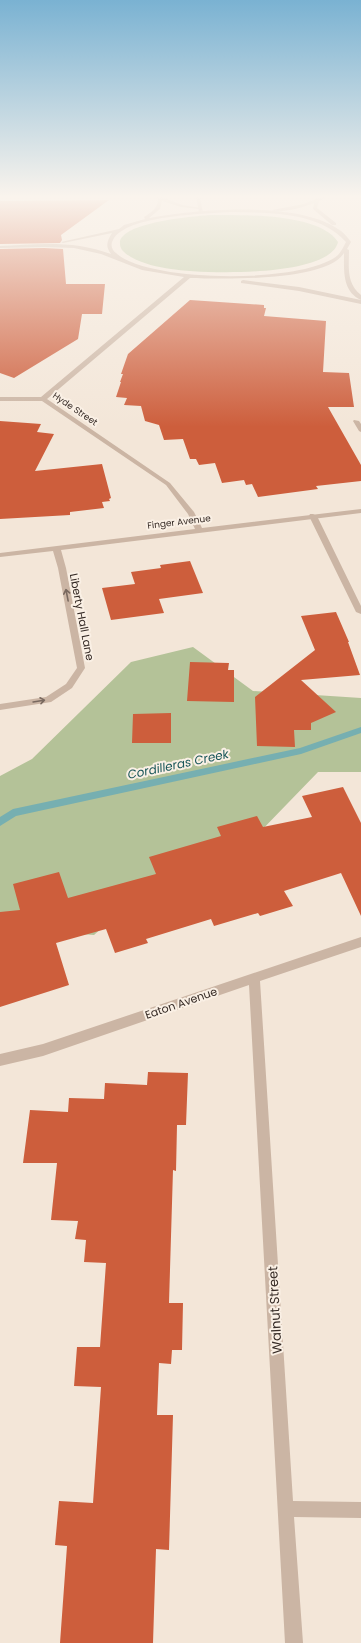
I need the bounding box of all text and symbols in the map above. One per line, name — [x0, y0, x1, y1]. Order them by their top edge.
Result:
street label: Hyde Street — [50, 390, 100, 428]
street label: Finger Avenue — [147, 512, 212, 532]
street label: Liberty Hall Lane — [66, 572, 98, 662]
one-way arrow — [63, 589, 71, 602]
one-way arrow — [32, 697, 45, 705]
water label: Cordilleras Creek — [126, 745, 231, 783]
street label: Eaton Avenue — [143, 983, 219, 1023]
street label: Walnut Street — [263, 1266, 287, 1354]

